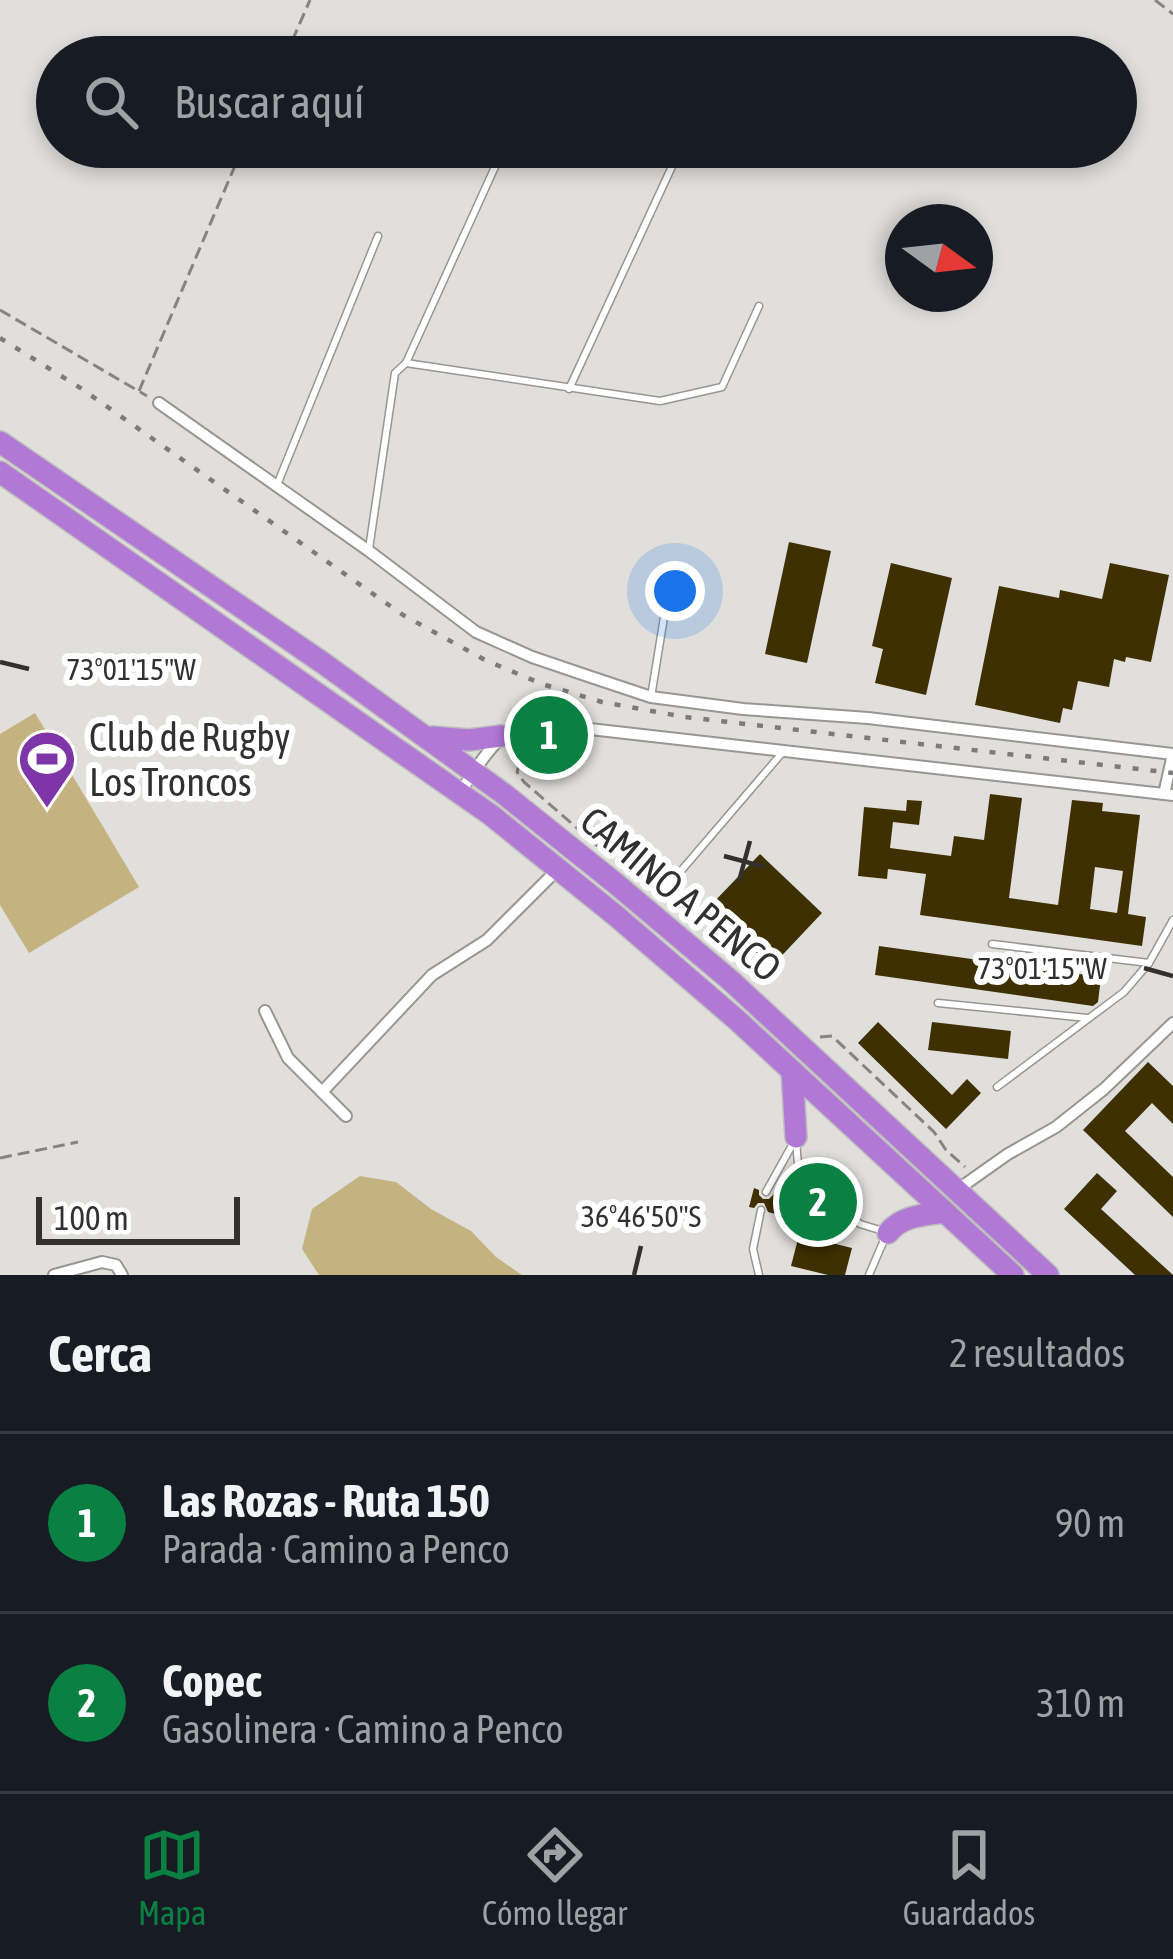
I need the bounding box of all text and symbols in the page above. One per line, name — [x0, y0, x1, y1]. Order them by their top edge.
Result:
search box — [36, 36, 1137, 168]
icon: search — [78, 69, 144, 135]
text: Buscar aquí — [174, 76, 364, 128]
north arrow — [885, 204, 993, 312]
your location — [645, 561, 705, 621]
text: 73°01'15"W — [66, 652, 196, 686]
pin: 1 — [510, 690, 588, 780]
place label: Club de Rugby Los Troncos — [89, 715, 290, 804]
sports icon: Club de Rugby Los Troncos — [16, 728, 78, 810]
street label: CAMINO A PENCO — [572, 798, 790, 990]
text: 73°01'15"W — [977, 951, 1107, 985]
pin: 2 — [779, 1157, 857, 1247]
scale bar — [36, 1191, 240, 1244]
text: 100 m — [54, 1199, 129, 1237]
text: 36°46'50"S — [581, 1199, 701, 1233]
text: Cerca — [48, 1324, 152, 1383]
text: 2 resultados — [949, 1331, 1125, 1375]
text: Las Rozas - Ruta 150 — [162, 1475, 490, 1527]
text: 1 — [78, 1501, 96, 1545]
text: 90 m — [1055, 1501, 1125, 1545]
text: Parada · Camino a Penco — [162, 1527, 510, 1571]
text: Copec — [162, 1655, 262, 1707]
text: 2 — [78, 1681, 96, 1725]
text: 310 m — [1037, 1681, 1125, 1725]
text: Gasolinera · Camino a Penco — [162, 1707, 564, 1751]
tab: Mapa — [138, 1822, 206, 1932]
tab: Cómo llegar — [482, 1822, 627, 1932]
tab: Guardados — [903, 1822, 1035, 1932]

